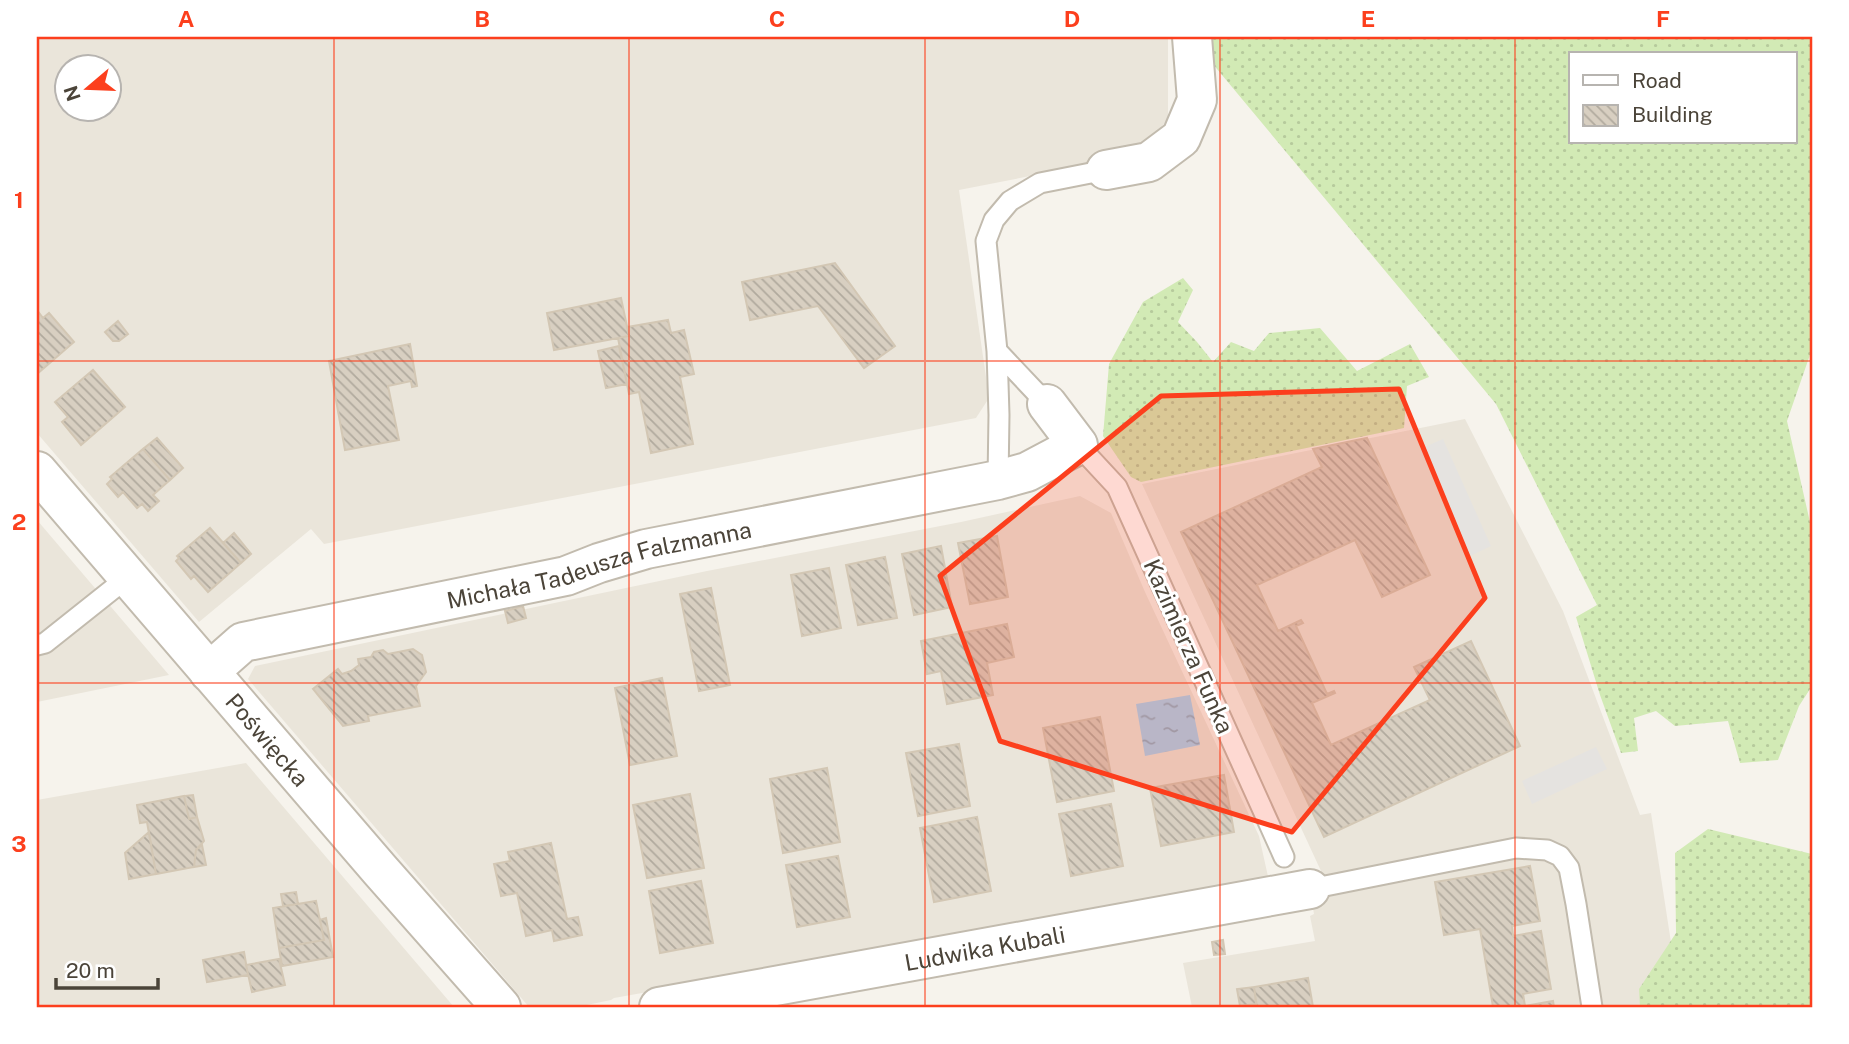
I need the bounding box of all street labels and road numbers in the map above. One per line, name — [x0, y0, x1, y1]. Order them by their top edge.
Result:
street label: Michała Tadeusza Falzmanna — [444, 515, 754, 614]
street label: Kazimierza Funka — [1138, 555, 1240, 737]
street label: Poświęcka — [221, 688, 315, 791]
street label: Ludwika Kubali — [902, 920, 1067, 976]

